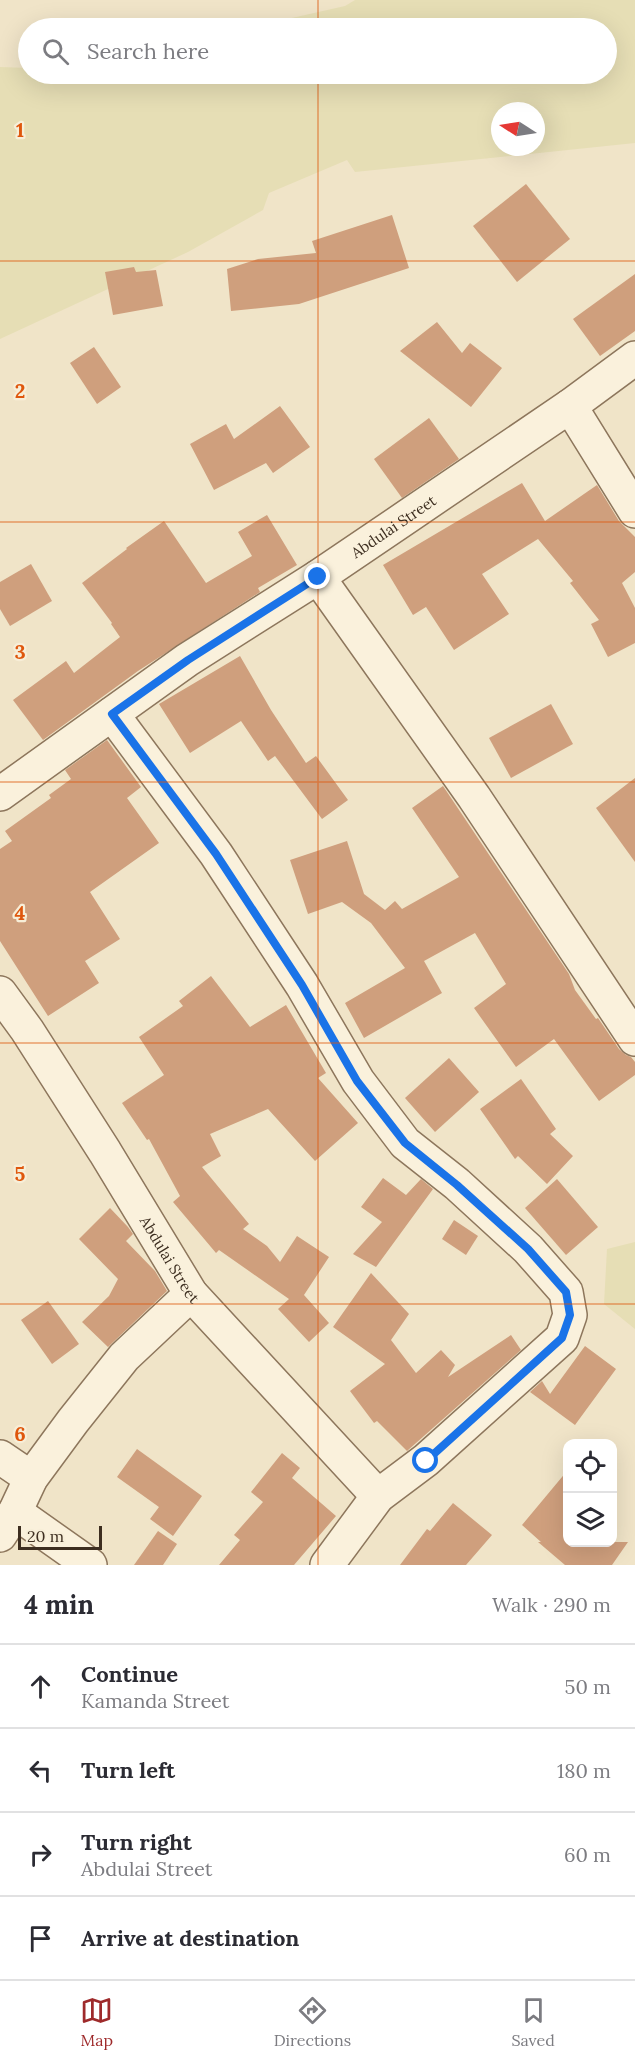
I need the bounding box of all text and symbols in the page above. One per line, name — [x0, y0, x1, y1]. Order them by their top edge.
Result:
search box — [18, 18, 617, 84]
icon: search — [39, 35, 72, 68]
text: Search here — [87, 37, 209, 65]
north arrow — [491, 102, 545, 156]
text: 1 — [16, 117, 24, 142]
text: 2 — [15, 378, 25, 403]
street label: Abdulai Street — [346, 490, 440, 562]
route end — [304, 563, 330, 589]
text: 3 — [14, 639, 26, 664]
text: 4 — [15, 900, 26, 925]
text: 5 — [15, 1161, 26, 1186]
street label: Abdulai Street — [136, 1211, 204, 1307]
text: 6 — [14, 1421, 26, 1446]
map controls — [563, 1439, 617, 1547]
button: locate — [563, 1439, 617, 1493]
route start — [412, 1447, 438, 1473]
button: layers — [563, 1493, 617, 1547]
scale bar — [18, 1523, 102, 1550]
text: 20 m — [27, 1526, 64, 1546]
text: 4 min — [24, 1588, 94, 1621]
text: Walk · 290 m — [492, 1592, 611, 1617]
text: Continue — [81, 1660, 178, 1688]
icon: ahead — [24, 1670, 57, 1703]
text: 50 m — [565, 1674, 611, 1699]
text: Kamanda Street — [81, 1688, 230, 1713]
icon: left — [24, 1754, 57, 1787]
text: Turn left — [81, 1756, 175, 1784]
text: 180 m — [557, 1758, 611, 1783]
text: Turn right — [81, 1828, 192, 1856]
icon: right — [24, 1838, 57, 1871]
text: 60 m — [564, 1842, 611, 1867]
text: Abdulai Street — [81, 1856, 212, 1881]
icon: arrive — [24, 1922, 57, 1955]
text: Arrive at destination — [81, 1924, 299, 1952]
tab: Map — [80, 1994, 113, 2050]
tab: Directions — [274, 1994, 351, 2050]
tab: Saved — [511, 1994, 555, 2050]

